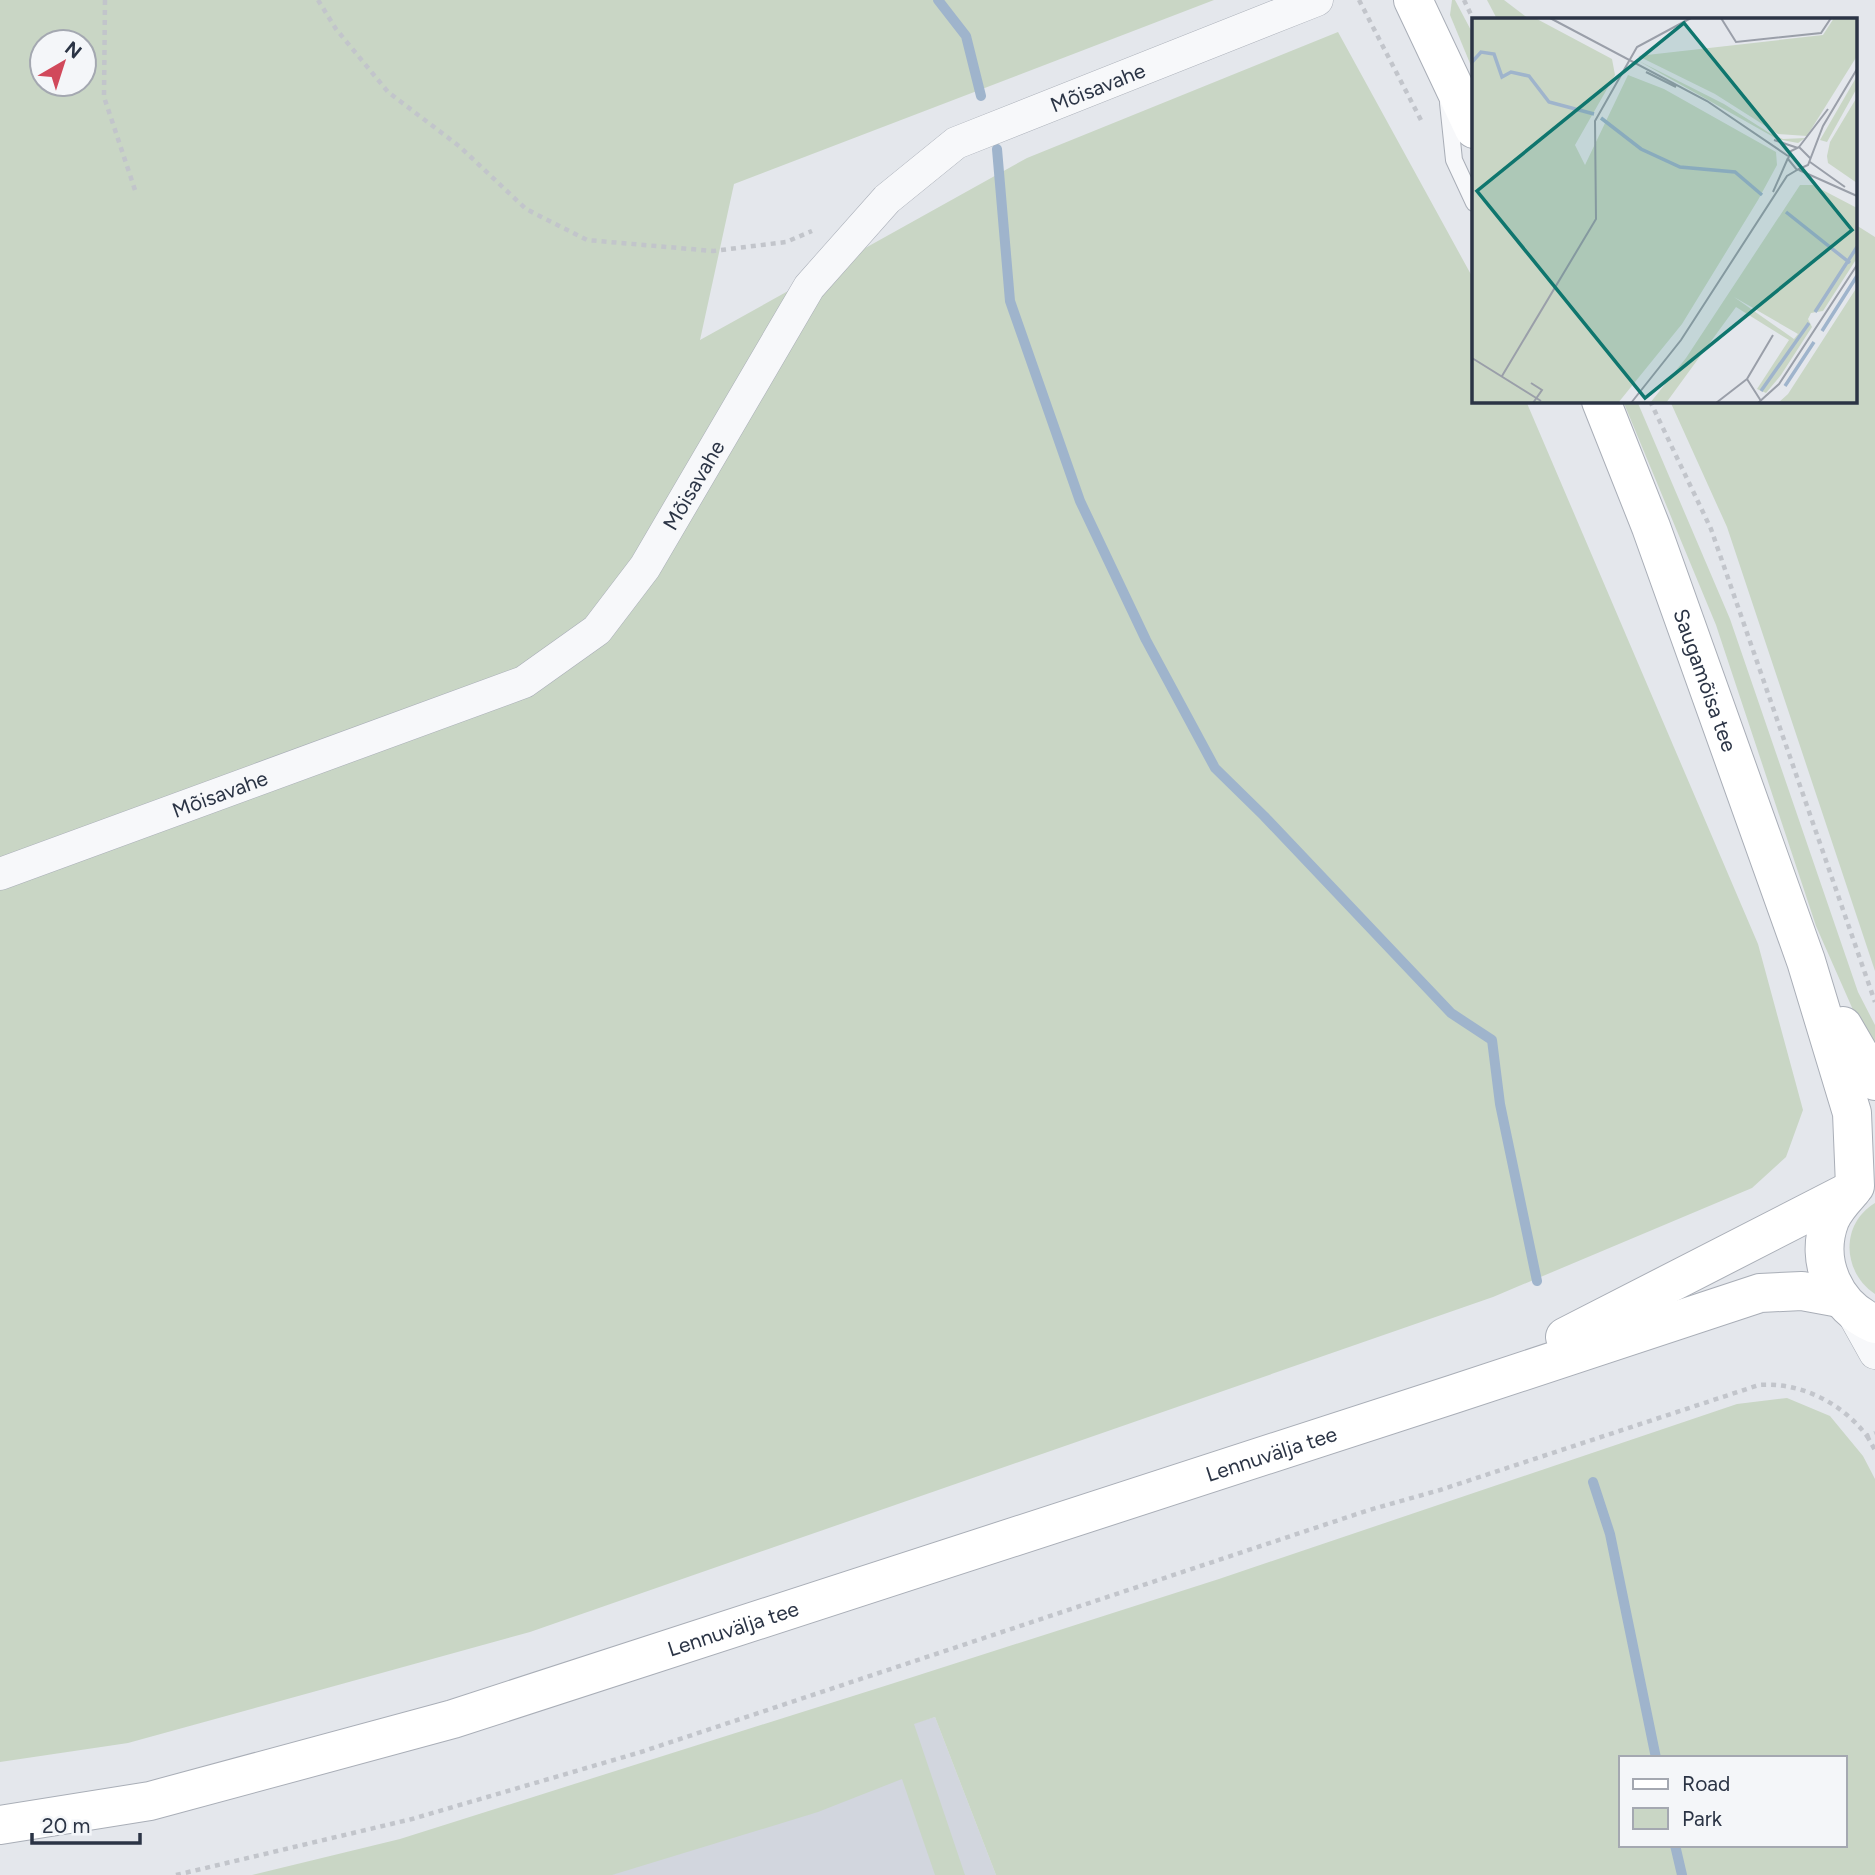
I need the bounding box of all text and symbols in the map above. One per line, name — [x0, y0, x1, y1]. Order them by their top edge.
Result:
inset map — [1472, 18, 1857, 402]
north arrow — [28, 28, 98, 98]
text: N — [60, 37, 86, 64]
street label: Mõisavahe — [1046, 57, 1148, 117]
street label: Mõisavahe — [657, 436, 729, 534]
street label: Saugamõisa tee — [1669, 605, 1743, 755]
street label: Mõisavahe — [169, 765, 271, 822]
street label: Lennuvälja tee — [1203, 1420, 1340, 1486]
street label: Lennuvälja tee — [664, 1595, 801, 1661]
legend — [1619, 1756, 1847, 1847]
text: Road — [1682, 1771, 1730, 1796]
scale bar — [32, 1801, 140, 1845]
text: Park — [1682, 1806, 1723, 1831]
text: 20 m — [42, 1813, 90, 1838]

